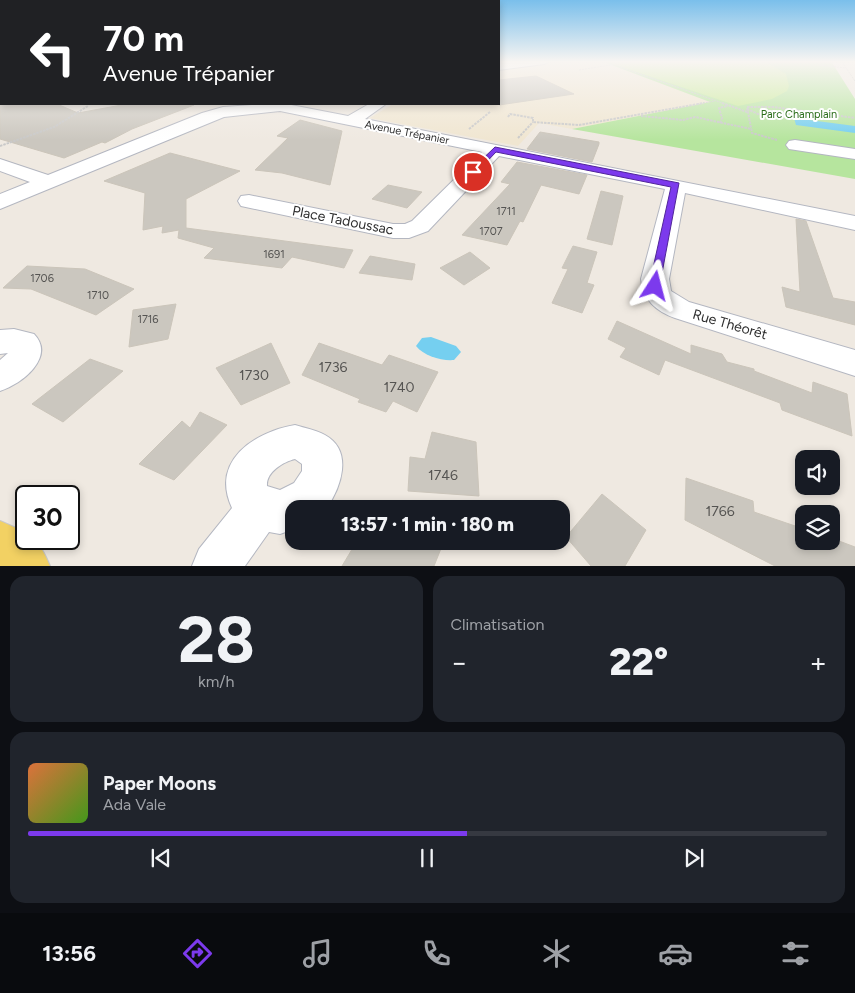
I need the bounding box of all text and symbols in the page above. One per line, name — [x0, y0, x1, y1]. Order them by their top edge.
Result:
text: 70 m — [103, 18, 184, 60]
icon: left — [20, 20, 85, 85]
text: Avenue Trépanier — [103, 60, 274, 87]
park label: Parc Champlain — [761, 108, 837, 121]
street label: Avenue Trépanier — [364, 118, 451, 147]
pin — [452, 151, 494, 193]
icon: arrive — [459, 158, 487, 186]
street label: Place Tadoussac — [291, 202, 395, 239]
house number: 1711 — [496, 205, 516, 218]
house number: 1707 — [479, 225, 503, 238]
house number: 1691 — [263, 248, 285, 261]
position arrow — [628, 259, 680, 311]
house number: 1706 — [30, 272, 54, 285]
house number: 1710 — [87, 289, 109, 302]
street label: Rue Théorêt — [691, 306, 769, 343]
house number: 1716 — [137, 313, 159, 326]
house number: 1736 — [319, 359, 347, 376]
house number: 1730 — [239, 367, 269, 384]
house number: 1740 — [384, 379, 415, 396]
map controls — [795, 450, 840, 550]
button: sound — [795, 450, 840, 495]
house number: 1746 — [428, 467, 458, 484]
speed limit sign: 30 — [15, 485, 80, 550]
house number: 1766 — [705, 503, 735, 520]
button: layers — [795, 505, 840, 550]
text: 13:57 · 1 min · 180 m — [341, 513, 514, 536]
text: 28 — [178, 600, 255, 678]
text: Climatisation — [451, 615, 544, 634]
text: 22° — [609, 639, 668, 685]
text: − — [451, 645, 468, 679]
text: + — [810, 645, 827, 679]
text: km/h — [198, 672, 235, 691]
text: Paper Moons — [103, 772, 216, 795]
text: Ada Vale — [103, 795, 166, 814]
icon: previous — [147, 844, 175, 872]
icon: pause — [413, 844, 441, 872]
icon: next — [680, 844, 708, 872]
icon: directions — [180, 936, 215, 971]
icon: music — [300, 936, 335, 971]
icon: phone — [419, 936, 454, 971]
icon: climate — [539, 936, 574, 971]
icon: car — [658, 936, 693, 971]
icon: filters — [778, 936, 813, 971]
text: 13:56 — [42, 940, 96, 967]

